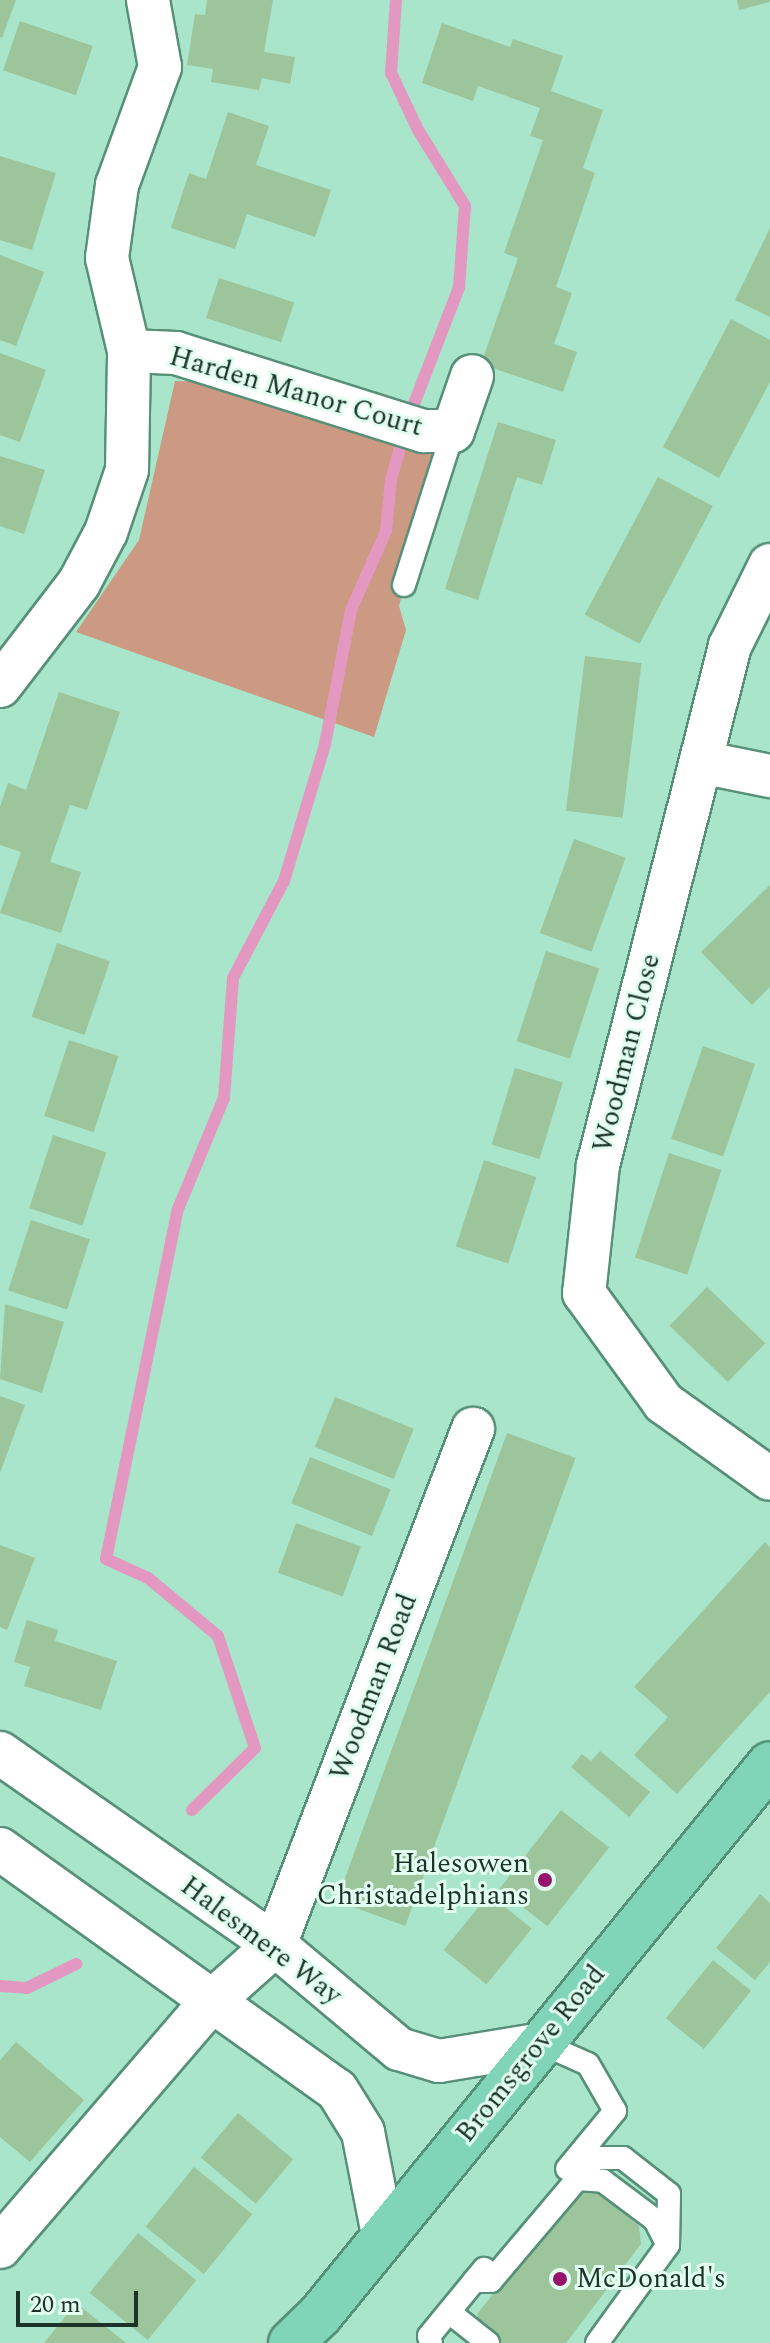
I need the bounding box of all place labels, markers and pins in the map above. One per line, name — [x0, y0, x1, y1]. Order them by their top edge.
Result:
place label: Halesowen Christadelphians — [317, 1847, 529, 1913]
marker: Halesowen Christadelphians — [536, 1871, 554, 1889]
place label: McDonald's — [576, 2262, 726, 2296]
marker: McDonald's — [551, 2270, 569, 2288]

